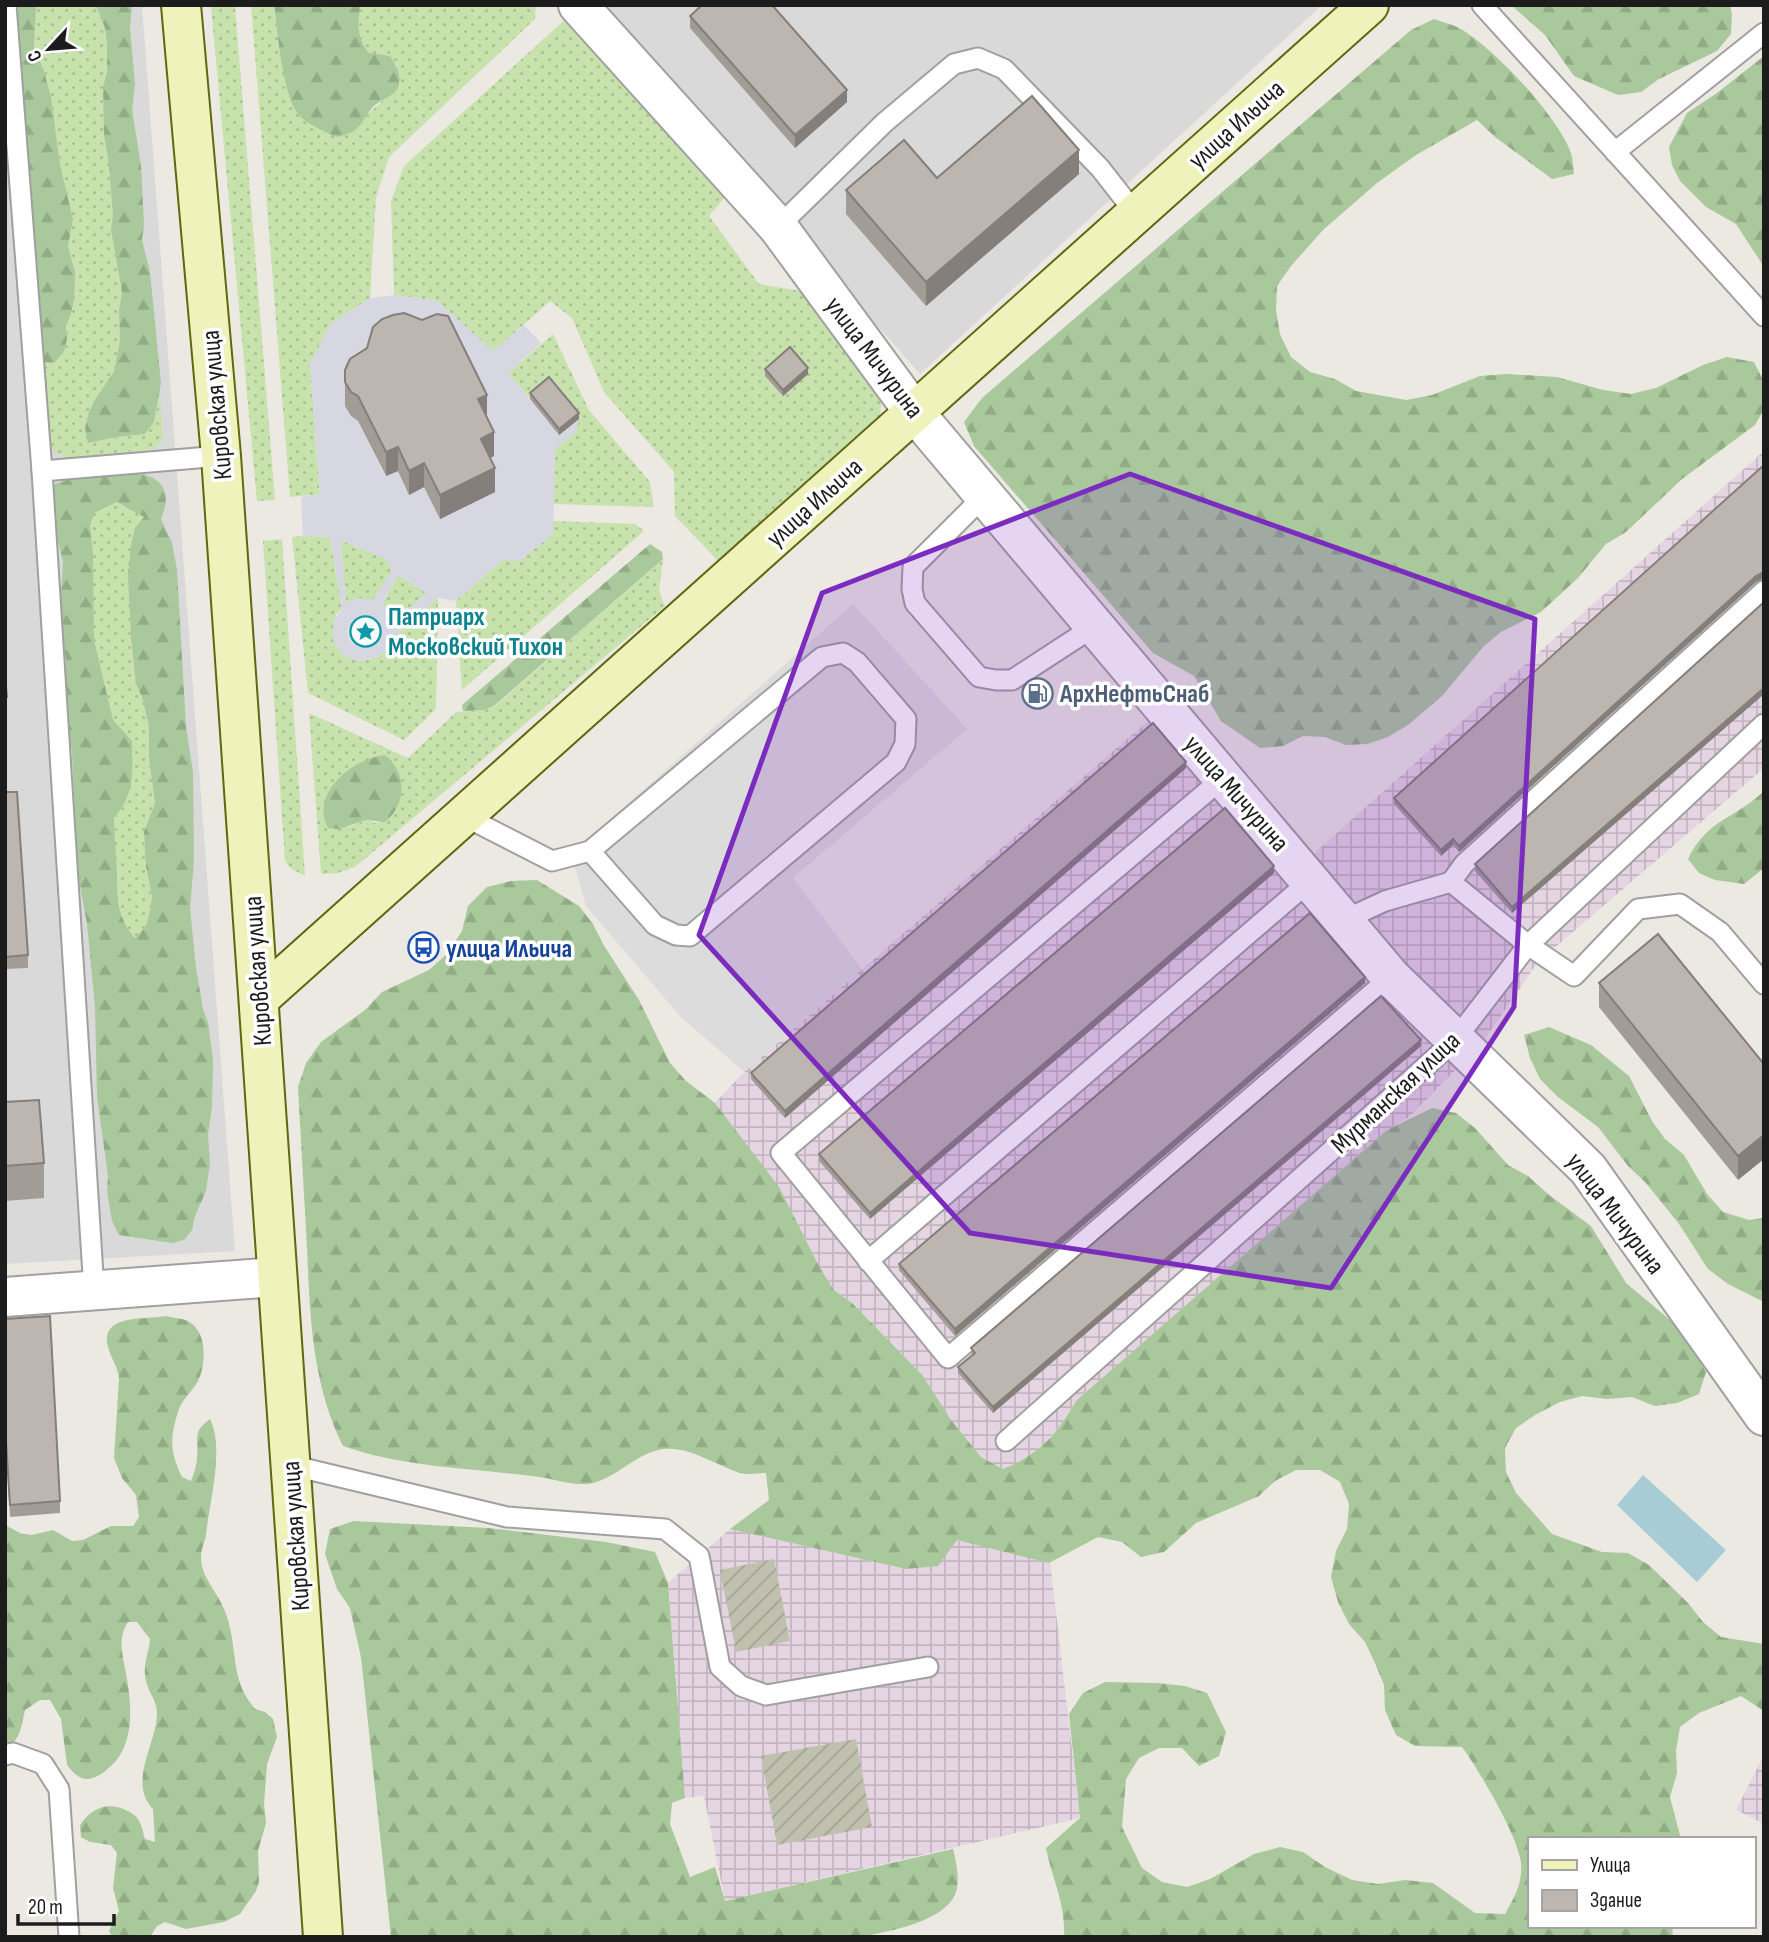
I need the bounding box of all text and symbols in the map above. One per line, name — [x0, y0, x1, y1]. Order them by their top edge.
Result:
north arrow — [14, 14, 84, 84]
text: С — [22, 46, 48, 65]
street label: улица Ильича — [1183, 74, 1291, 176]
street label: улица Мичурина — [818, 291, 930, 425]
street label: Кировская улица — [196, 329, 239, 481]
street label: улица Ильича — [761, 452, 869, 554]
place label: Патриарх Московский Тихон — [388, 602, 563, 663]
place icon: Патриарх Московский Тихон — [348, 614, 382, 648]
fuel station icon: АрхНефтьСнаб — [1020, 676, 1054, 710]
place label: АрхНефтьСнаб — [1059, 679, 1209, 710]
street label: улица Мичурина — [1177, 729, 1295, 859]
street label: Кировская улица — [238, 895, 279, 1047]
bus stop icon: улица Ильича — [406, 931, 440, 965]
place label: улица Ильича — [446, 934, 572, 965]
street label: Мурманская улица — [1325, 1026, 1467, 1161]
street label: улица Мичурина — [1559, 1147, 1671, 1281]
street label: Кировская улица — [276, 1460, 317, 1612]
legend — [1528, 1837, 1755, 1928]
text: Улица — [1590, 1853, 1631, 1878]
scale bar — [18, 1882, 114, 1926]
text: Здание — [1590, 1888, 1642, 1913]
text: 20 m — [28, 1895, 63, 1920]

